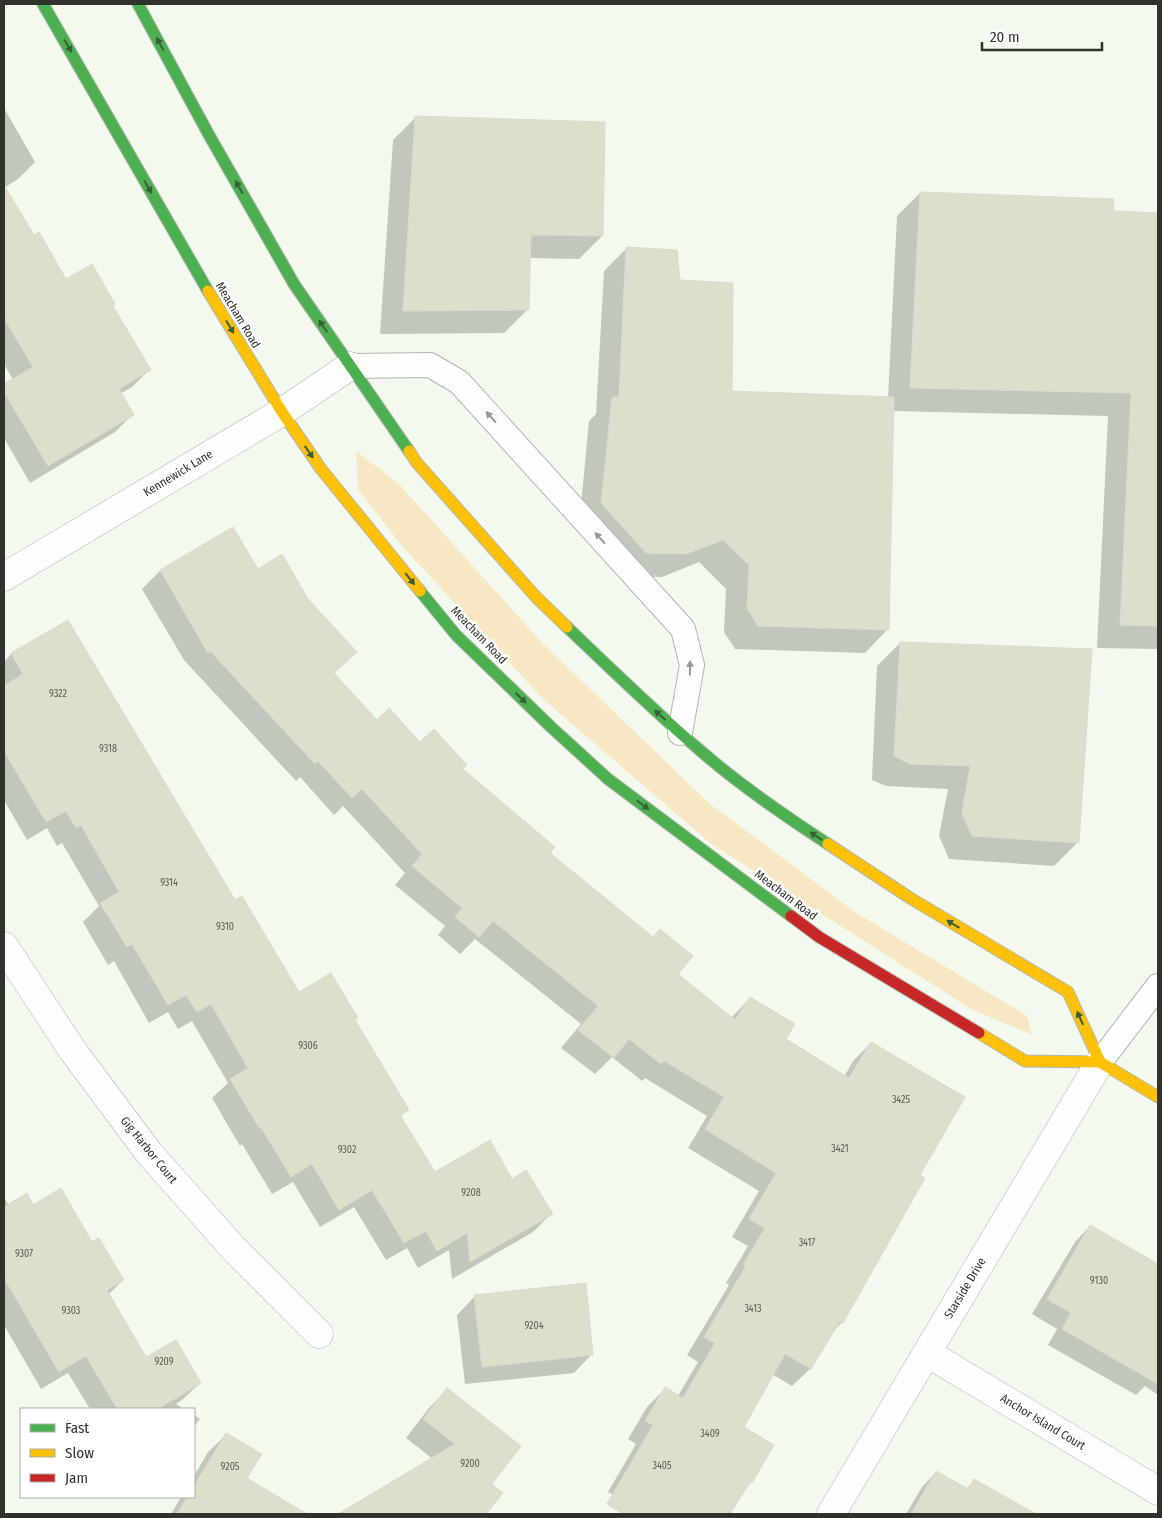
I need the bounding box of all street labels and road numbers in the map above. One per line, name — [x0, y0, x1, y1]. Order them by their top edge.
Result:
street label: Meacham Road — [213, 279, 263, 351]
street label: Kennewick Lane — [141, 447, 215, 499]
street label: Meacham Road — [448, 603, 510, 667]
street label: Meacham Road — [752, 867, 820, 923]
street label: Gig Harbor Court — [118, 1114, 180, 1186]
street label: Starside Drive — [941, 1255, 989, 1321]
street label: Anchor Island Court — [998, 1391, 1088, 1453]

